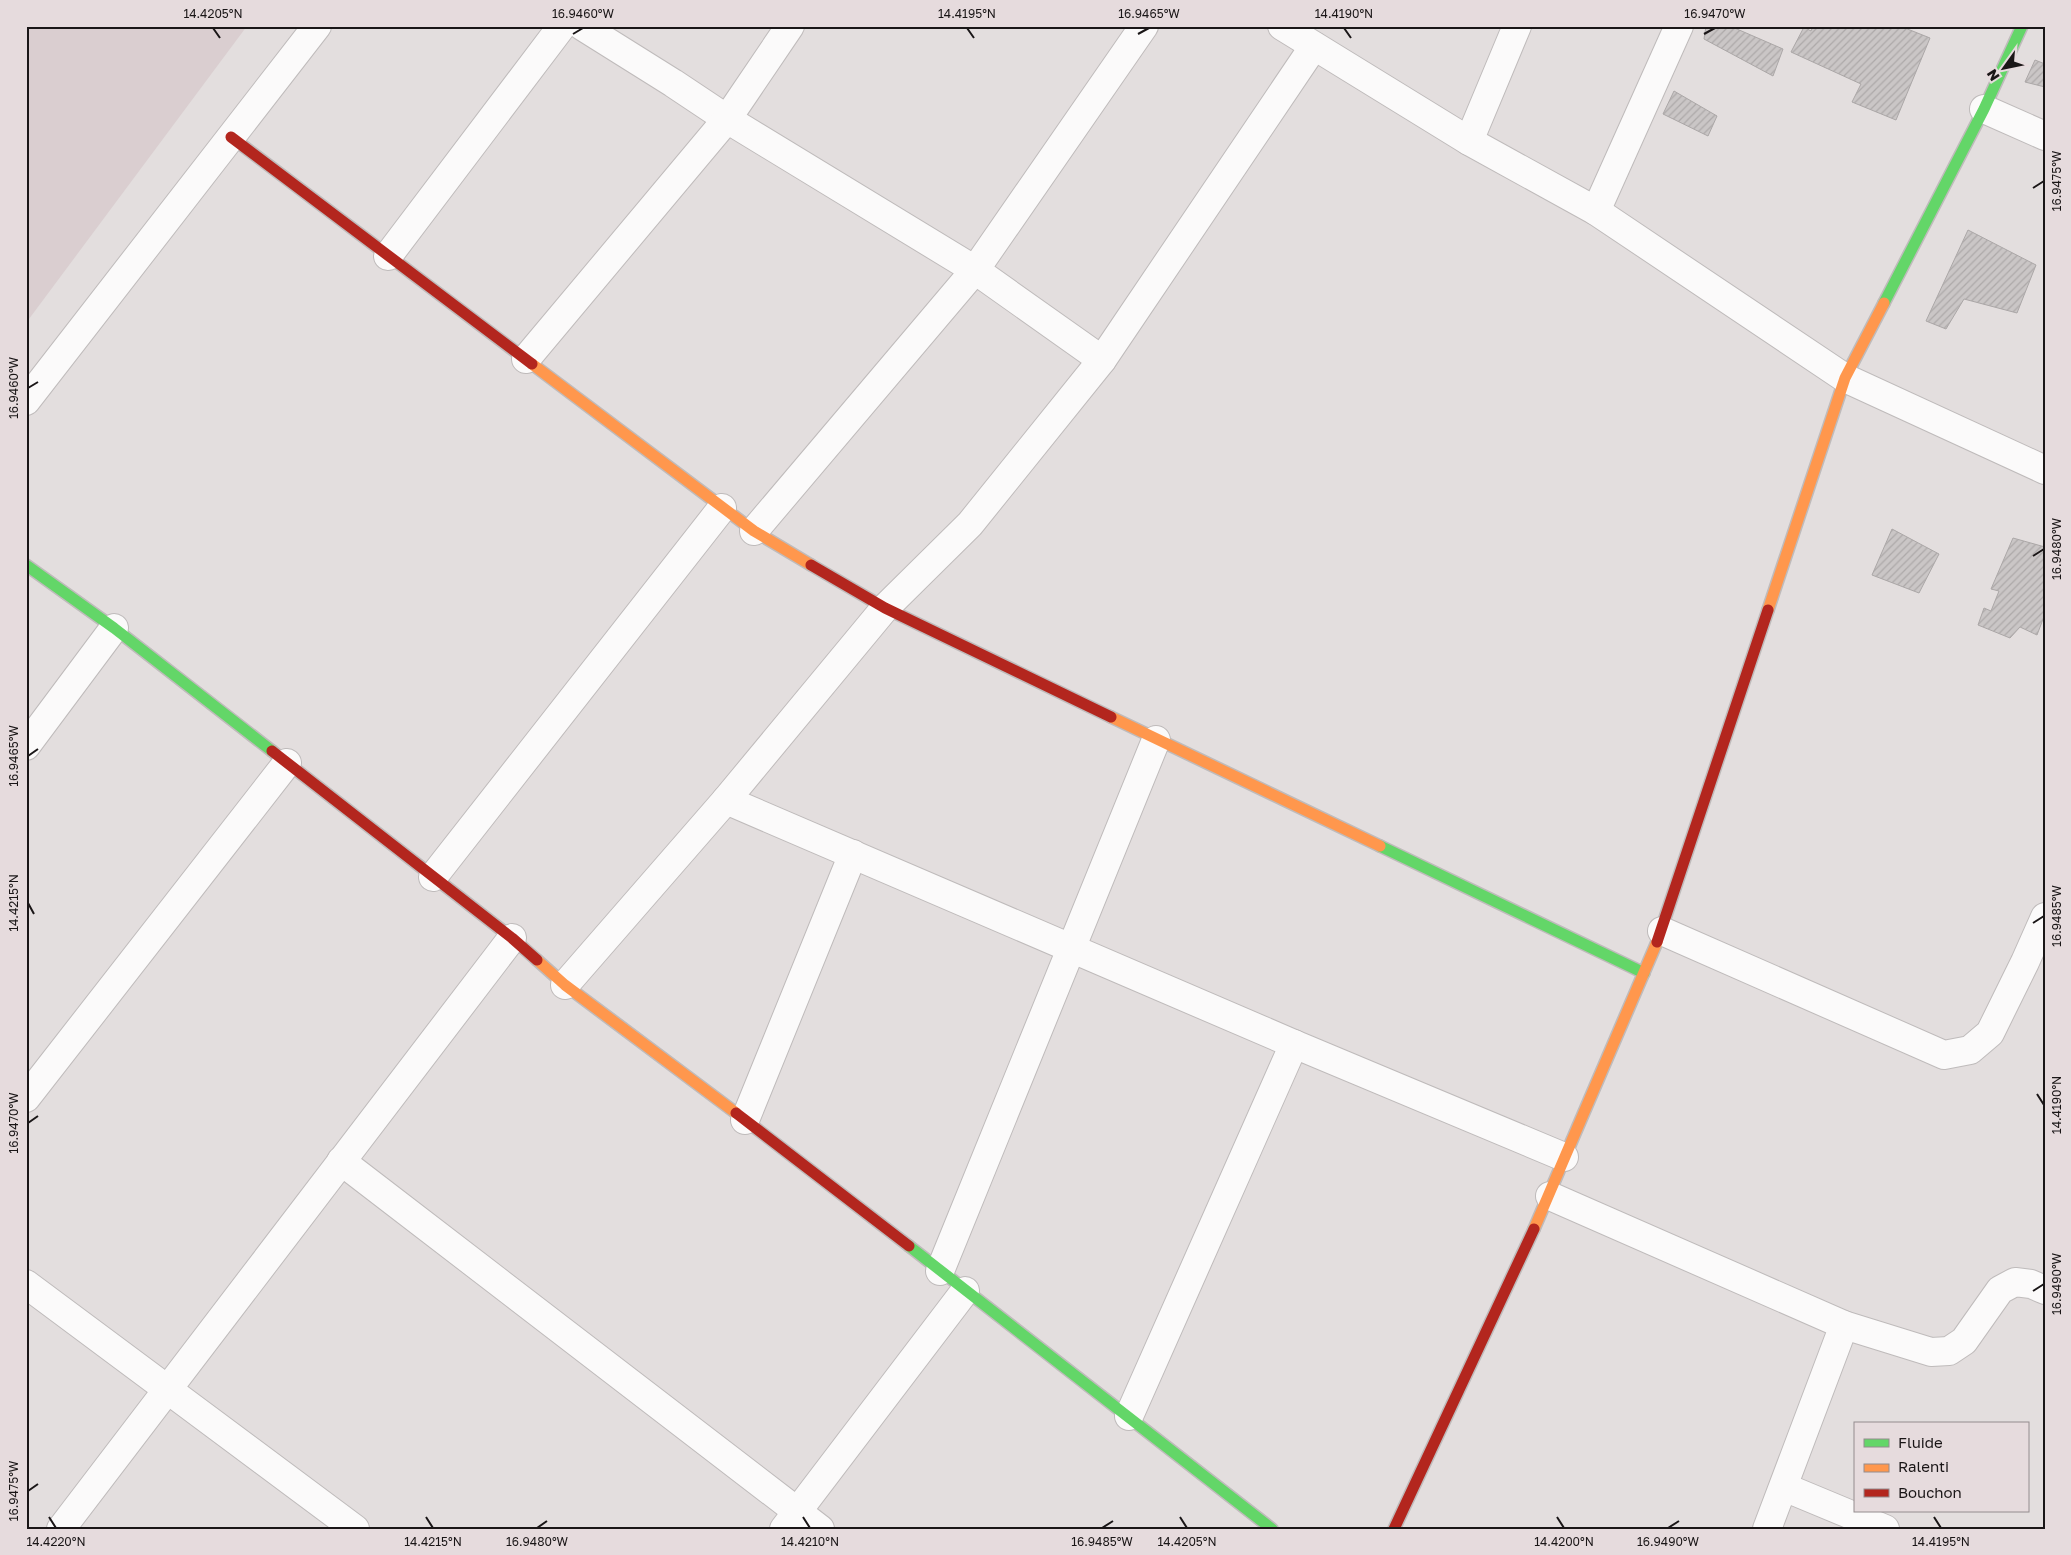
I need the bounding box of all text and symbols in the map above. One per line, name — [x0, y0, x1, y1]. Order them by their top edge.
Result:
text: 14.4205°N — [183, 6, 243, 21]
text: 16.9460°W — [552, 6, 615, 21]
text: 14.4195°N — [938, 6, 996, 21]
text: 16.9465°W — [1118, 6, 1180, 21]
text: 14.4190°N — [1315, 6, 1373, 21]
text: 16.9470°W — [1684, 6, 1746, 21]
north arrow — [1978, 42, 2028, 92]
text: N — [1983, 66, 2003, 84]
text: 16.9475°W — [2049, 150, 2064, 211]
text: 16.9460°W — [6, 356, 21, 419]
text: 16.9480°W — [2049, 517, 2064, 580]
text: 16.9465°W — [6, 725, 21, 787]
text: 14.4215°N — [6, 874, 21, 932]
text: 16.9485°W — [2049, 885, 2064, 947]
text: 14.4190°N — [2049, 1076, 2064, 1134]
text: 16.9470°W — [6, 1092, 21, 1154]
text: 16.9490°W — [2049, 1252, 2064, 1315]
legend — [1854, 1422, 2028, 1512]
text: Fluide — [1898, 1433, 1943, 1451]
text: Ralenti — [1898, 1457, 1949, 1475]
text: 16.9475°W — [6, 1460, 21, 1521]
text: Bouchon — [1898, 1483, 1962, 1501]
text: 14.4220°N — [26, 1534, 86, 1549]
text: 14.4215°N — [404, 1534, 462, 1549]
text: 16.9480°W — [506, 1534, 569, 1549]
text: 14.4210°N — [781, 1534, 839, 1549]
text: 16.9485°W — [1071, 1534, 1133, 1549]
text: 14.4205°N — [1157, 1534, 1217, 1549]
text: 14.4200°N — [1534, 1534, 1594, 1549]
text: 16.9490°W — [1637, 1534, 1700, 1549]
text: 14.4195°N — [1912, 1534, 1970, 1549]

